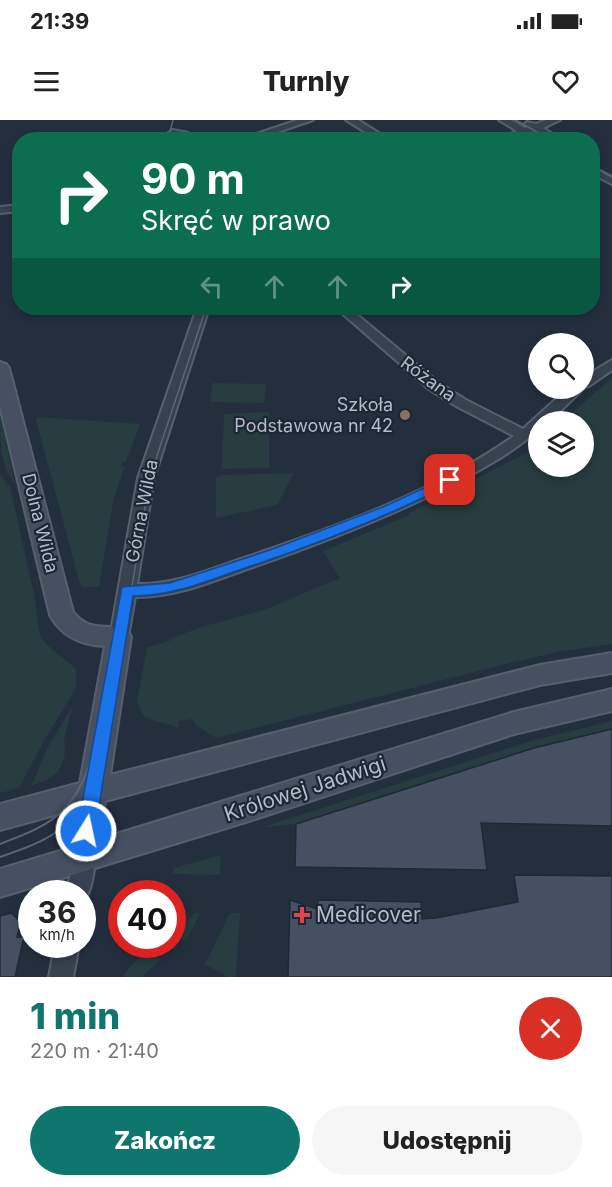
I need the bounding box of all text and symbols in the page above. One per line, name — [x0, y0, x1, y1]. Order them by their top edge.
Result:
text: 21:39 — [30, 8, 89, 34]
icon: menu — [30, 65, 63, 98]
text: Turnly — [263, 65, 349, 98]
icon: heart — [549, 65, 582, 98]
text: 90 m — [141, 153, 245, 204]
icon: right — [42, 156, 120, 234]
text: Skręć w prawo — [141, 204, 331, 237]
icon: left — [195, 270, 228, 303]
icon: ahead — [258, 270, 291, 303]
icon: ahead — [321, 270, 354, 303]
icon: right — [384, 270, 417, 303]
map controls — [528, 333, 594, 477]
button: search — [528, 333, 594, 399]
street label: Różana — [397, 352, 460, 405]
place label: Szkoła Podstawowa nr 42 — [234, 394, 393, 436]
marker: Szkoła Podstawowa nr 42 — [398, 408, 412, 422]
button: layers — [528, 411, 594, 477]
pin — [424, 454, 475, 505]
street label: Górna Wilda — [121, 458, 162, 564]
icon: arrive — [433, 463, 466, 496]
street label: Dolna Wilda — [18, 471, 63, 575]
street label: Królowej Jadwigi — [221, 751, 389, 826]
position arrow — [54, 799, 118, 863]
speed limit sign: 40 — [108, 880, 186, 958]
text: 36 — [38, 894, 76, 930]
place label: Medicover — [316, 902, 421, 927]
marker: Medicover — [293, 906, 311, 924]
text: km/h — [39, 925, 75, 944]
text: 1 min — [30, 994, 120, 1038]
button: close — [519, 997, 582, 1060]
text: 220 m · 21:40 — [30, 1039, 159, 1063]
button: Zakończ — [30, 1106, 300, 1175]
button: Udostępnij — [312, 1106, 582, 1175]

